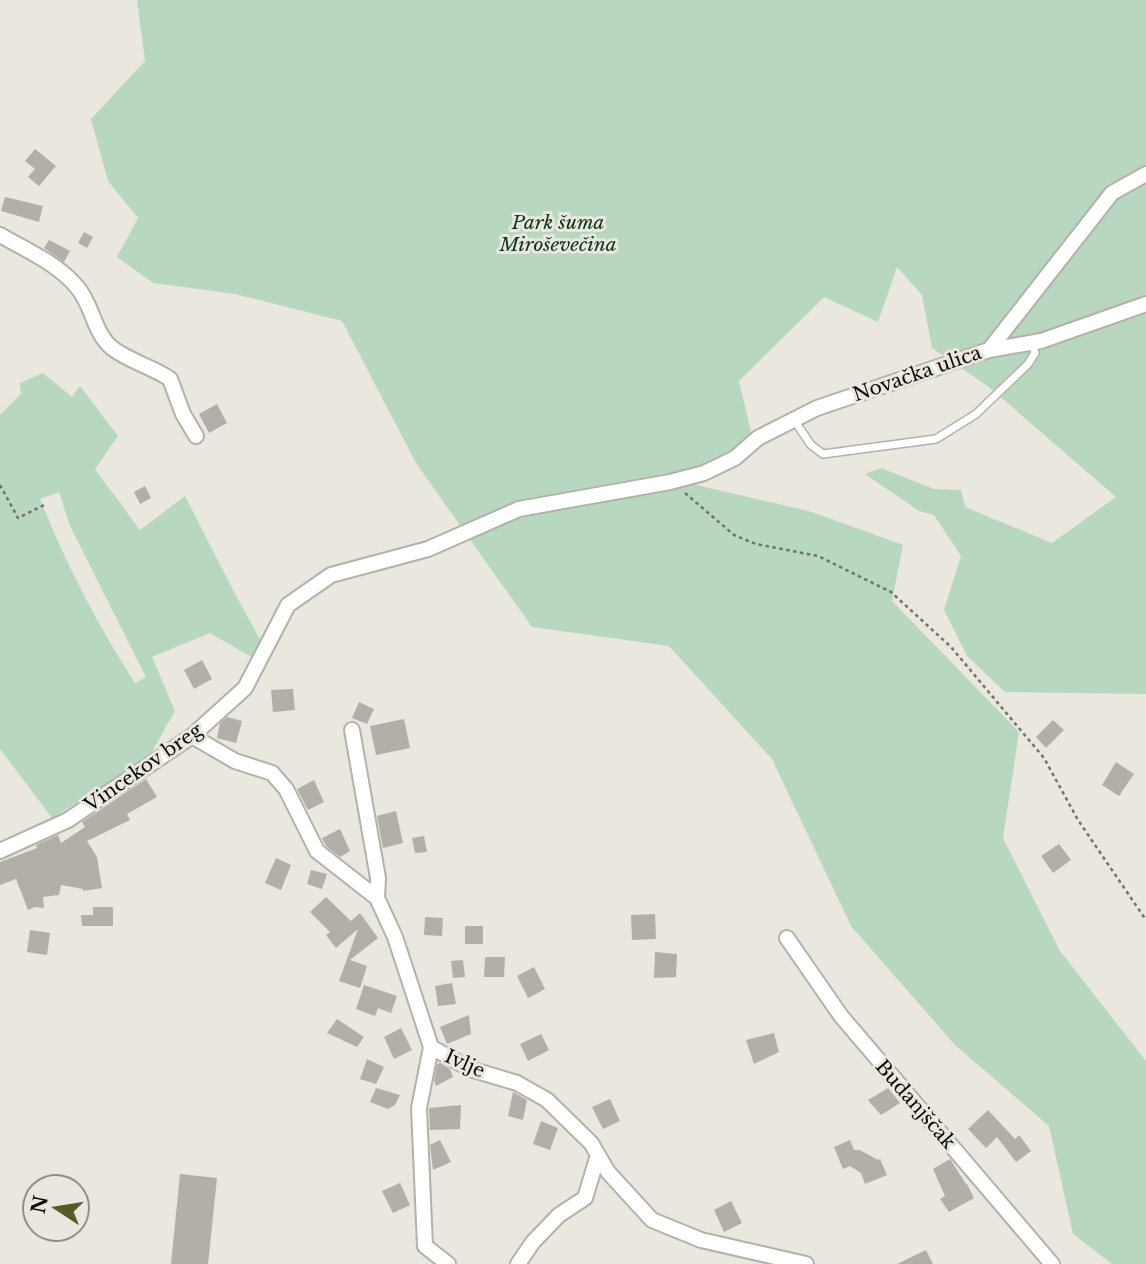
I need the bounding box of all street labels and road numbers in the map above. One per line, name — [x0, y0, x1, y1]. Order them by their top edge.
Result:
street label: Novačka ulica — [850, 341, 985, 406]
street label: Vincekov breg — [79, 718, 207, 817]
street label: Ivlje — [441, 1045, 488, 1082]
street label: Budanjščak — [871, 1055, 961, 1154]

